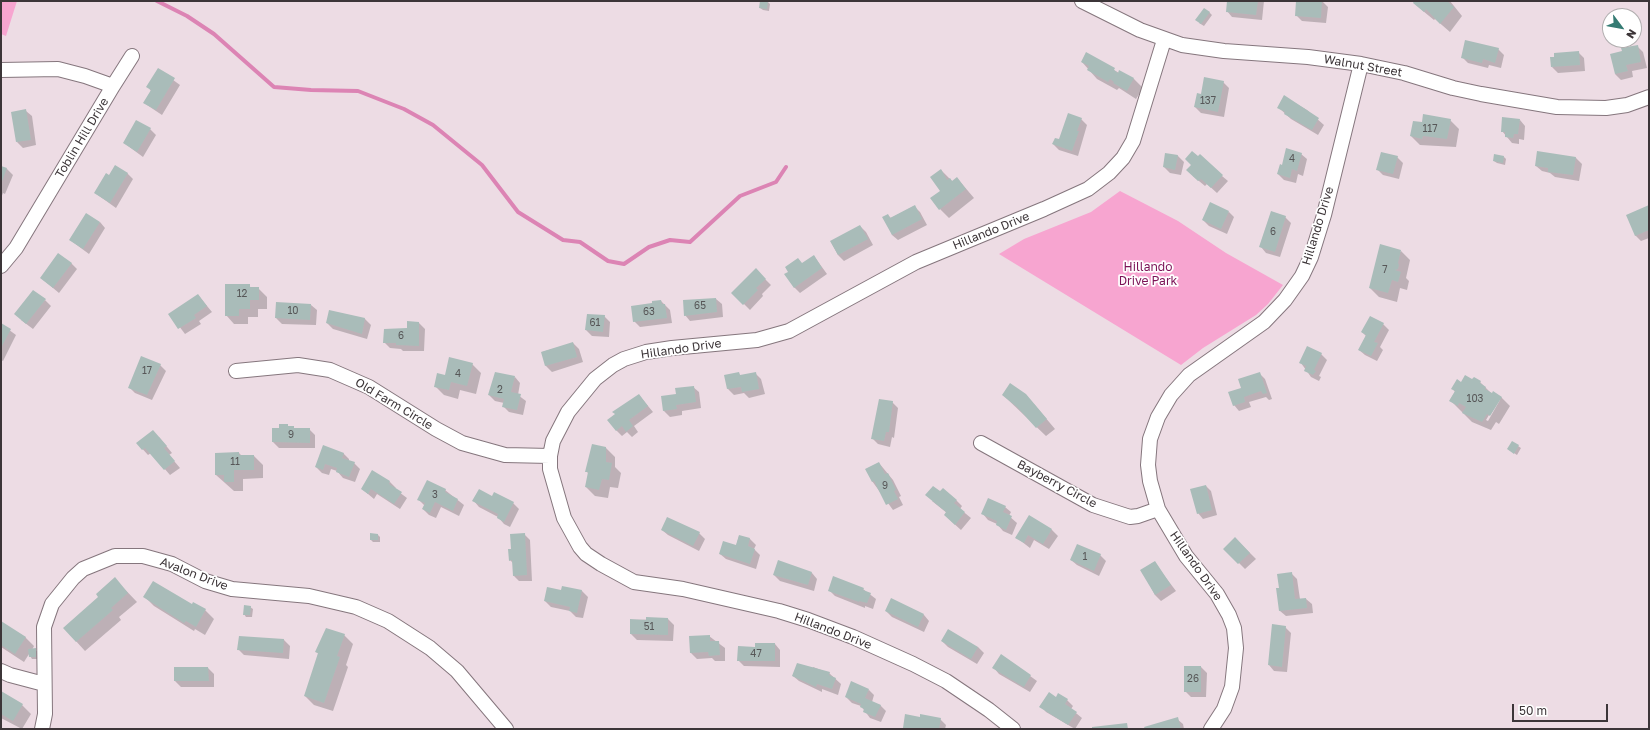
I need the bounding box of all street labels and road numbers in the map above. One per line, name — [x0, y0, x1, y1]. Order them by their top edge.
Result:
street label: Walnut Street — [1323, 52, 1403, 80]
street label: Toblin Hill Drive — [52, 95, 112, 181]
street label: Hillando Drive — [1299, 185, 1337, 267]
street label: Hillando Drive — [951, 209, 1031, 253]
street label: Hillando Drive — [640, 336, 722, 362]
street label: Old Farm Circle — [353, 375, 435, 433]
street label: Bayberry Circle — [1015, 457, 1099, 511]
street label: Hillando Drive — [1167, 528, 1225, 604]
street label: Avalon Drive — [158, 554, 230, 594]
street label: Hillando Drive — [792, 610, 874, 652]

